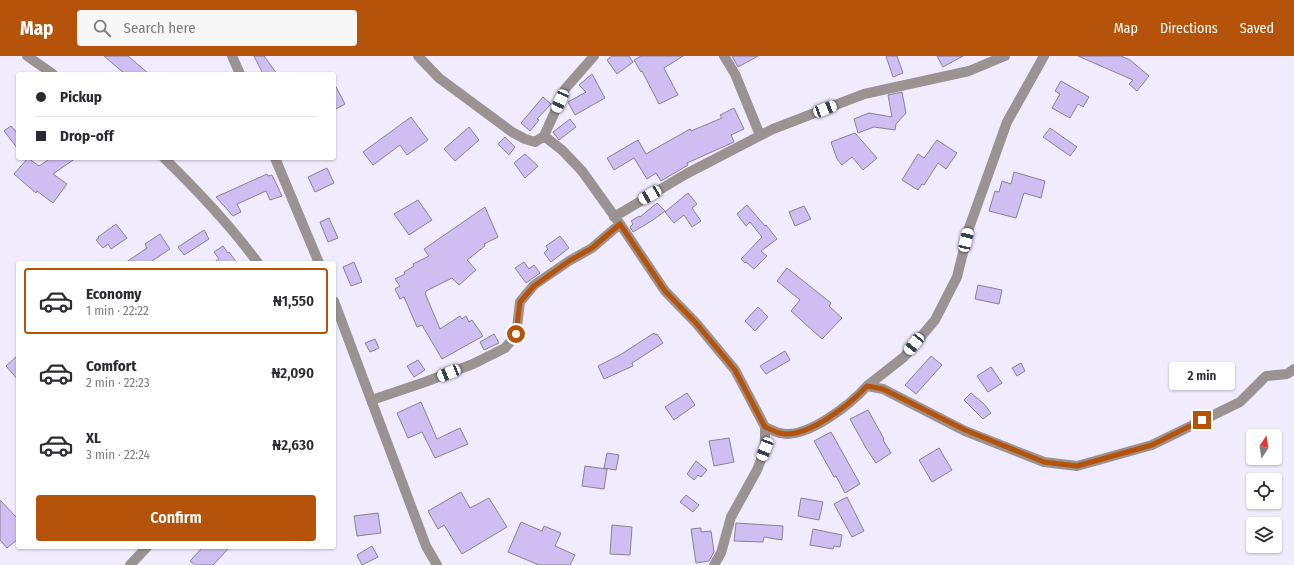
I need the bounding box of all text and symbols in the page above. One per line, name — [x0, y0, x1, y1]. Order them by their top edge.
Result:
search box — [77, 10, 357, 46]
text: Map — [20, 17, 53, 40]
icon: search — [91, 17, 113, 39]
text: Search here — [123, 19, 196, 37]
text: Map — [1114, 20, 1138, 37]
text: Directions — [1160, 20, 1218, 37]
text: Saved — [1240, 20, 1274, 37]
text: Pickup — [60, 88, 102, 106]
car — [550, 88, 570, 114]
car — [812, 99, 838, 119]
text: Drop-off — [60, 127, 114, 145]
car — [637, 184, 663, 206]
car — [957, 227, 975, 253]
icon: car — [38, 283, 74, 319]
text: Economy — [86, 285, 141, 303]
text: ₦1,550 — [273, 292, 314, 310]
text: 1 min · 22:22 — [86, 303, 149, 318]
route start — [507, 325, 525, 343]
car — [902, 331, 926, 357]
icon: car — [38, 355, 74, 391]
text: Comfort — [86, 357, 137, 375]
callout: 2 min — [1169, 362, 1235, 390]
car — [436, 363, 462, 383]
text: ₦2,090 — [271, 364, 314, 382]
text: 2 min — [1188, 368, 1216, 383]
text: 2 min · 22:23 — [86, 375, 150, 390]
route end — [1193, 411, 1211, 429]
icon: car — [38, 427, 74, 463]
text: XL — [86, 429, 101, 447]
north arrow — [1246, 429, 1282, 465]
map controls — [1246, 429, 1282, 553]
text: ₦2,630 — [272, 436, 314, 454]
car — [755, 436, 775, 462]
text: 3 min · 22:24 — [86, 447, 150, 462]
button: locate — [1246, 473, 1282, 509]
button: Confirm — [36, 495, 316, 541]
button: layers — [1246, 517, 1282, 553]

